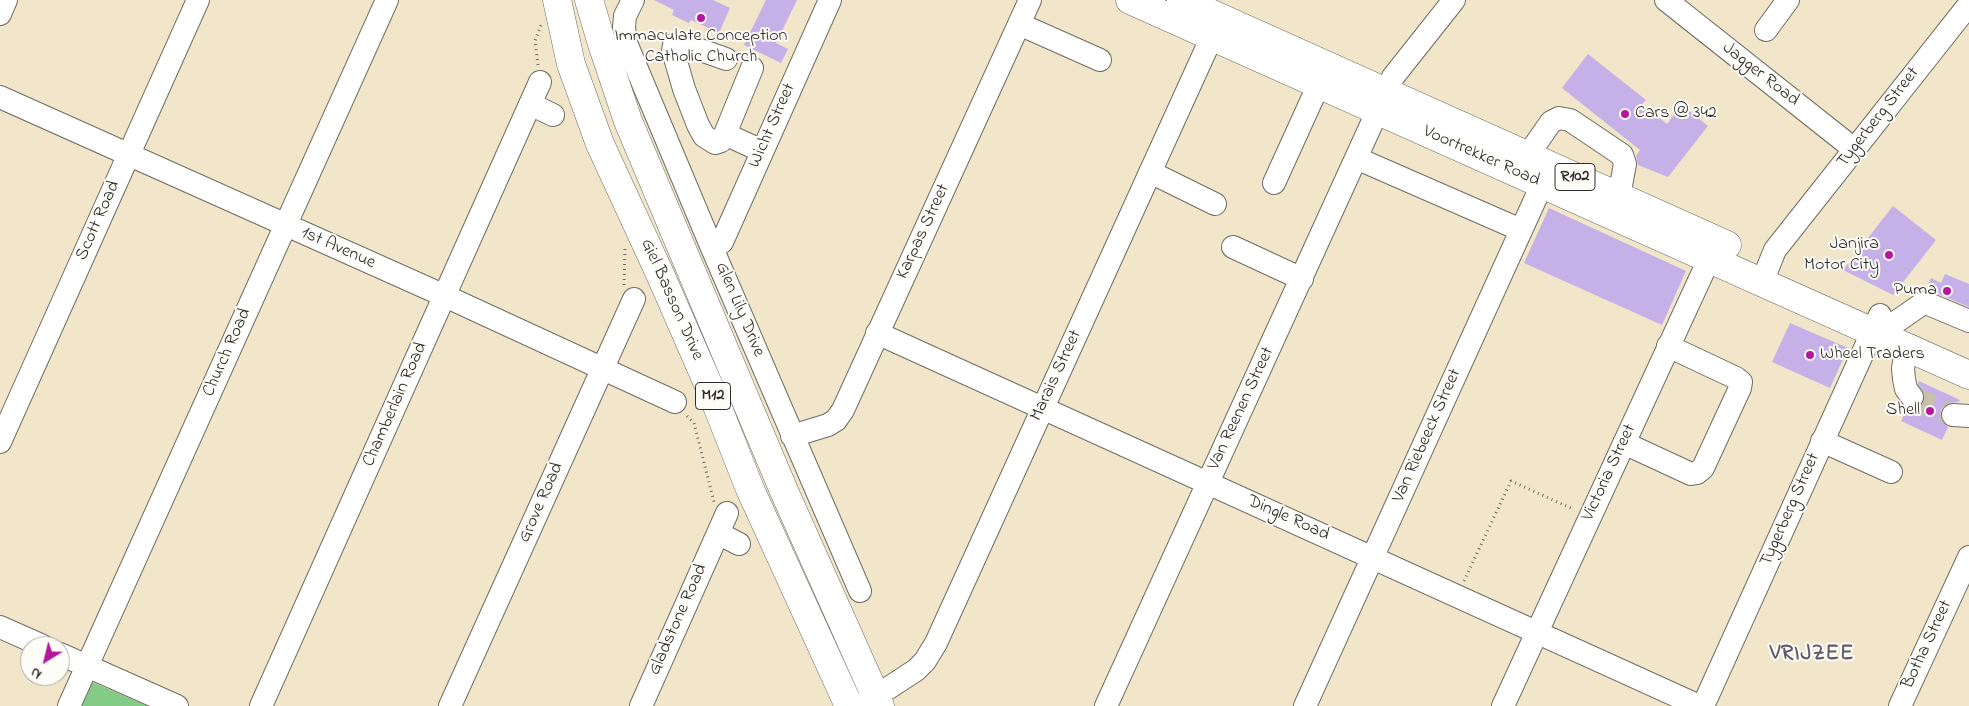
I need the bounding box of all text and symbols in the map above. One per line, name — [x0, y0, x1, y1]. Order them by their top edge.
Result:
marker: Immaculate Conception Catholic Church — [695, 12, 707, 24]
place label: Immaculate Conception Catholic Church — [615, 26, 787, 68]
street label: Jagger Road — [1717, 38, 1803, 112]
street label: Tygerberg Street — [1833, 63, 1925, 173]
street label: Wicht Street — [745, 80, 801, 172]
place label: Cars @ 342 — [1635, 103, 1717, 125]
marker: Cars @ 342 — [1619, 108, 1631, 120]
street label: Voortrekker Road — [1419, 122, 1543, 192]
road number: R102 — [1555, 163, 1595, 190]
street label: Scott Road — [72, 178, 126, 264]
street label: Karpas Street — [893, 181, 955, 283]
street label: 1st Avenue — [297, 223, 379, 275]
place label: Janjira Motor City — [1804, 234, 1879, 276]
street label: Giel Basson Drive — [635, 236, 707, 364]
marker: Janjira Motor City — [1883, 249, 1895, 261]
street label: Glen Lily Drive — [709, 259, 769, 361]
place label: Puma — [1894, 280, 1937, 302]
marker: Puma — [1941, 285, 1953, 297]
street label: Church Road — [199, 305, 257, 401]
street label: Marais Street — [1026, 327, 1088, 425]
street label: Chamberlain Road — [359, 340, 433, 470]
street label: Van Reenen Street — [1204, 344, 1280, 474]
place label: Wheel Traders — [1820, 344, 1925, 366]
marker: Wheel Traders — [1804, 349, 1816, 361]
street label: Van Riebeeck Street — [1389, 366, 1467, 506]
road number: M12 — [696, 382, 730, 410]
place label: Shell — [1886, 400, 1920, 422]
marker: Shell — [1924, 405, 1936, 417]
street label: Victoria Street — [1578, 421, 1642, 525]
street label: Tygerberg Street — [1756, 450, 1826, 570]
street label: Grove Road — [515, 460, 569, 546]
street label: Dingle Road — [1244, 491, 1332, 547]
street label: Gladstone Road — [645, 561, 713, 679]
street label: Botha Street — [1898, 597, 1958, 693]
north arrow — [20, 636, 70, 686]
district label: VRIJZEE — [1769, 642, 1855, 668]
text: N — [26, 661, 46, 684]

